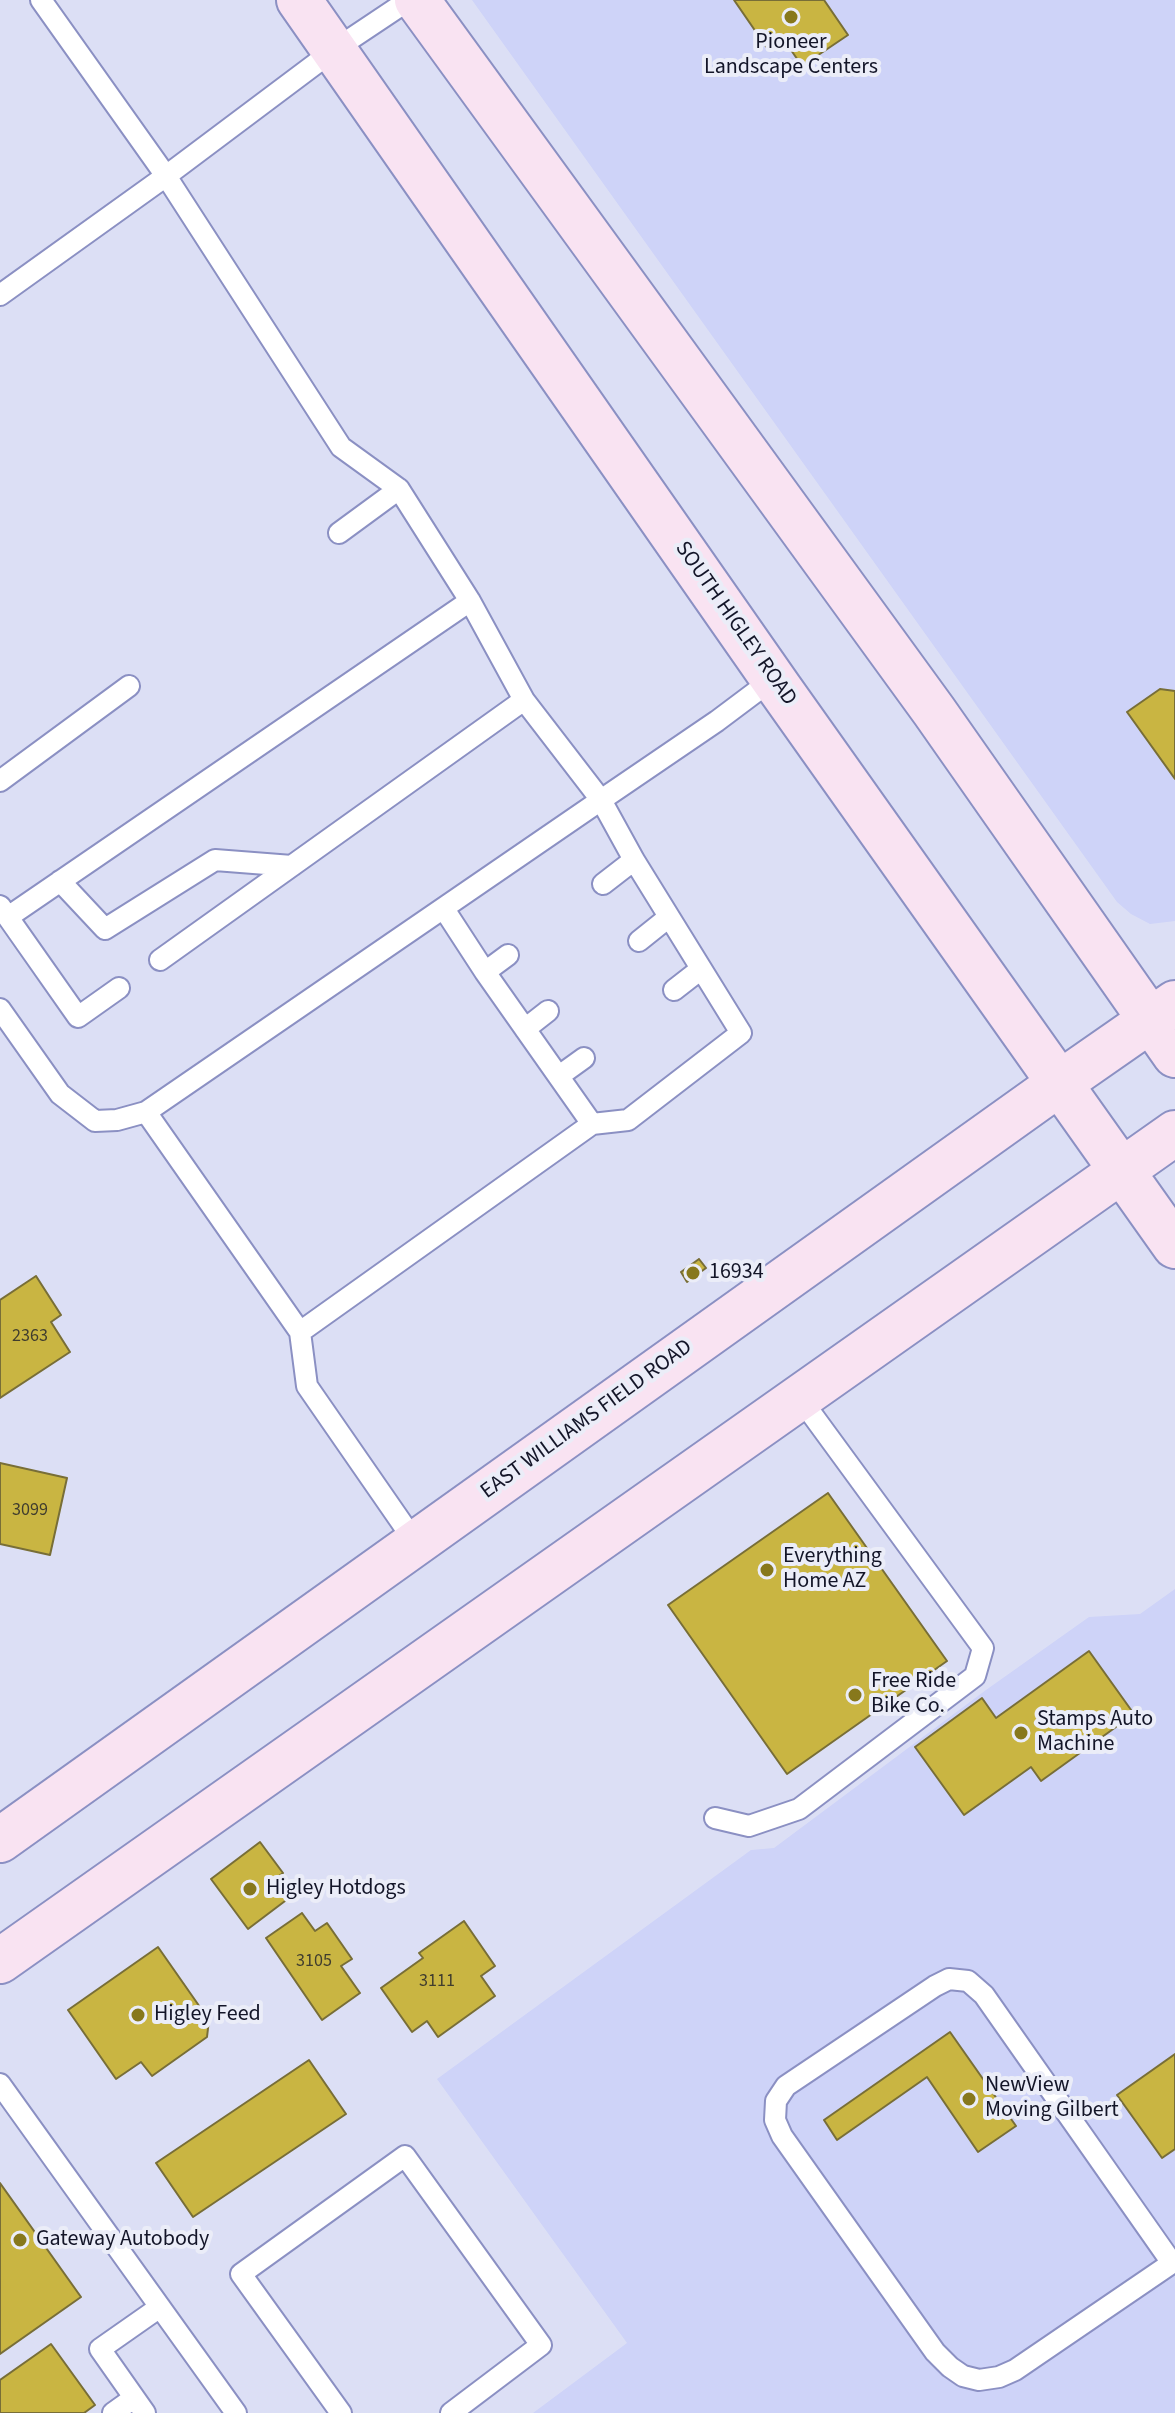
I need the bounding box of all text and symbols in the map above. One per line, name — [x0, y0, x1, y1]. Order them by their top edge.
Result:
marker: Pioneer Landscape Centers — [782, 8, 800, 26]
place label: Pioneer Landscape Centers — [704, 30, 878, 82]
street label: SOUTH HIGLEY ROAD — [668, 537, 802, 711]
place label: 16934 — [709, 1260, 764, 1286]
marker: 16934 — [684, 1264, 702, 1282]
house number: 2363 — [12, 1326, 48, 1348]
street label: EAST WILLIAMS FIELD ROAD — [476, 1334, 698, 1506]
house number: 3099 — [12, 1500, 48, 1522]
place label: Everything Home AZ — [783, 1544, 882, 1596]
marker: Everything Home AZ — [758, 1561, 776, 1579]
place label: Free Ride Bike Co. — [871, 1669, 956, 1720]
marker: Free Ride Bike Co. — [846, 1686, 864, 1704]
place label: Stamps Auto Machine — [1037, 1707, 1153, 1758]
marker: Stamps Auto Machine — [1012, 1724, 1030, 1742]
place label: Higley Hotdogs — [266, 1876, 406, 1902]
marker: Higley Hotdogs — [241, 1880, 259, 1898]
house number: 3105 — [296, 1951, 332, 1973]
house number: 3111 — [419, 1971, 455, 1993]
place label: Higley Feed — [154, 2002, 261, 2028]
marker: Higley Feed — [129, 2006, 147, 2024]
place label: NewView Moving Gilbert — [985, 2073, 1119, 2124]
marker: NewView Moving Gilbert — [960, 2090, 978, 2108]
place label: Gateway Autobody — [36, 2227, 209, 2253]
marker: Gateway Autobody — [11, 2231, 29, 2249]

